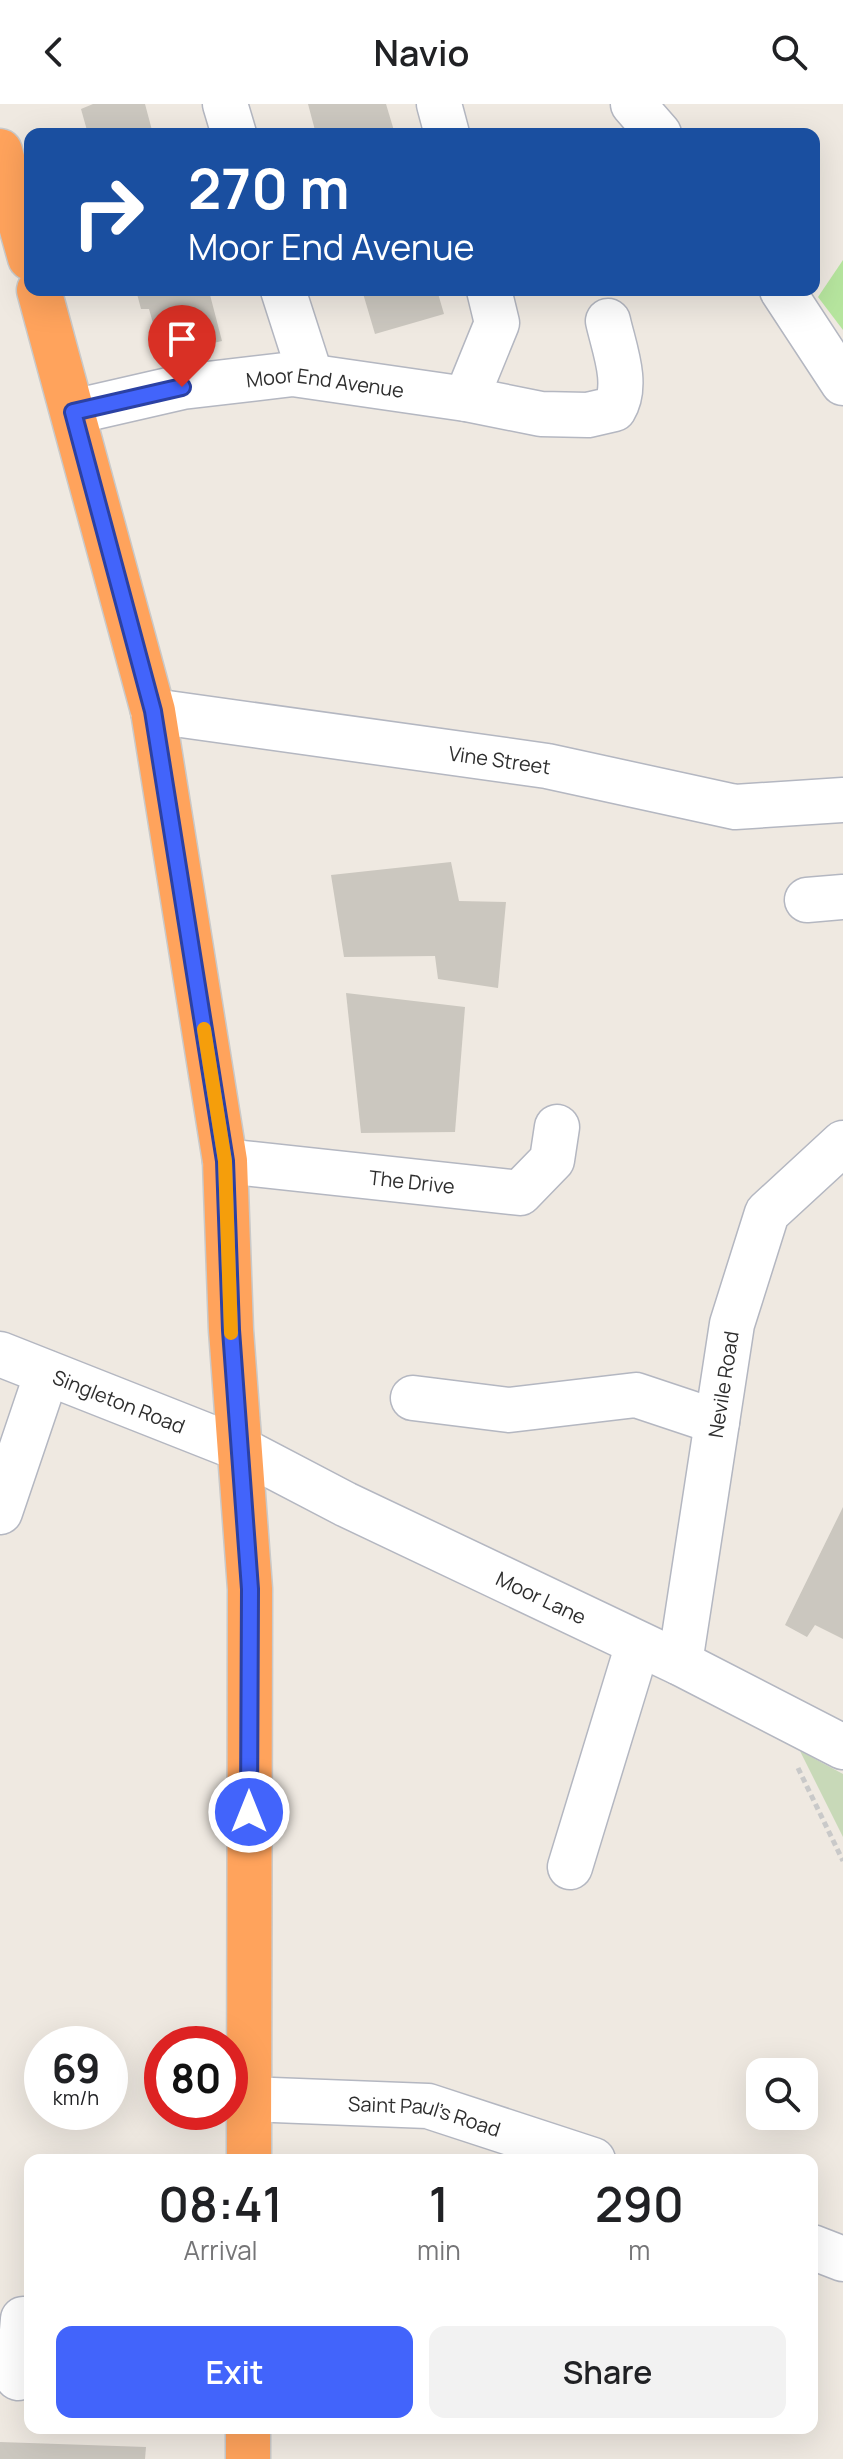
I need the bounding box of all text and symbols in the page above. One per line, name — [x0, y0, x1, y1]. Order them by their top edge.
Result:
text: Navio — [373, 28, 470, 77]
icon: back — [32, 30, 76, 74]
icon: search — [767, 30, 811, 74]
text: 270 m — [188, 149, 350, 226]
icon: right — [56, 160, 160, 264]
text: Moor End Avenue — [188, 222, 475, 271]
pin — [148, 305, 216, 387]
icon: arrive — [160, 317, 204, 361]
street label: Moor End Avenue — [244, 361, 406, 403]
street label: Vine Street — [447, 739, 552, 780]
street label: The Drive — [368, 1163, 456, 1199]
street label: Nevile Road — [701, 1329, 744, 1440]
street label: Singleton Road — [49, 1363, 189, 1439]
street label: Moor Lane — [492, 1564, 591, 1630]
position arrow — [207, 1770, 291, 1854]
speed limit sign: 80 — [144, 2026, 248, 2130]
text: 69 — [52, 2040, 100, 2095]
map controls — [746, 2058, 818, 2130]
button: search — [746, 2058, 818, 2130]
text: km/h — [53, 2084, 99, 2111]
street label: Saint Paul's Road — [348, 2089, 504, 2142]
text: 08:41 — [158, 2171, 283, 2236]
text: 1 — [429, 2171, 449, 2236]
text: 290 — [595, 2171, 684, 2236]
text: Arrival — [183, 2232, 258, 2268]
text: min — [417, 2232, 461, 2268]
text: m — [628, 2232, 650, 2268]
button: Exit — [56, 2326, 413, 2418]
button: Share — [429, 2326, 786, 2418]

